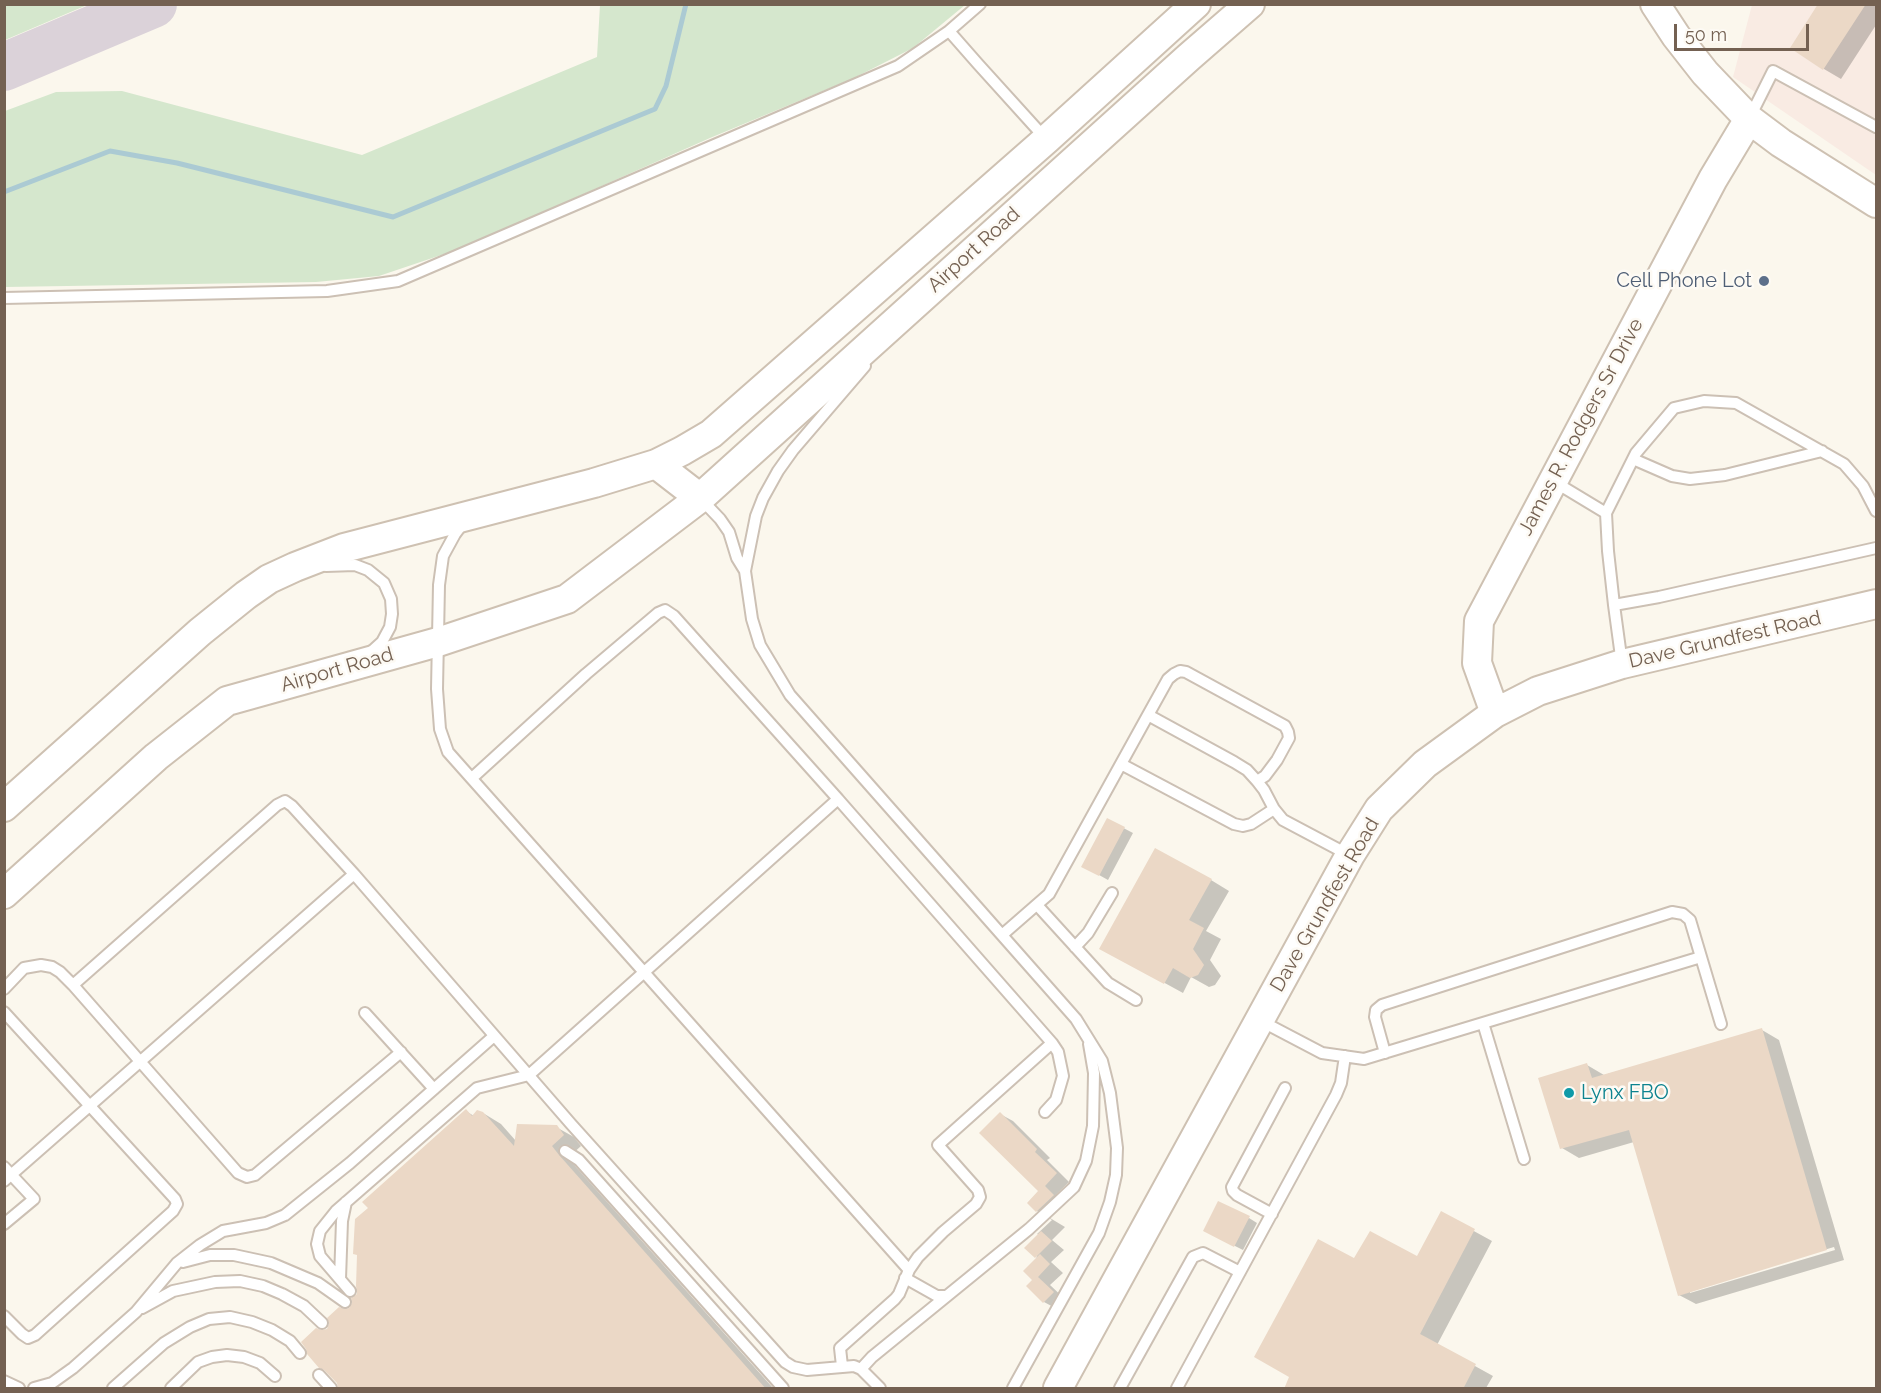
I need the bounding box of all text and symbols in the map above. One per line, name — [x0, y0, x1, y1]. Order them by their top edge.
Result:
scale bar — [1677, 12, 1812, 50]
text: 50 m — [1685, 24, 1727, 45]
street label: Airport Road — [923, 202, 1025, 298]
place label: Cell Phone Lot — [1616, 269, 1752, 293]
marker: Cell Phone Lot — [1757, 274, 1771, 288]
street label: James R. Rodgers Sr Drive — [1514, 314, 1648, 540]
street label: Dave Grundfest Road — [1626, 606, 1824, 674]
street label: Airport Road — [278, 642, 396, 698]
street label: Dave Grundfest Road — [1265, 814, 1385, 996]
place label: Lynx FBO — [1581, 1081, 1669, 1105]
marker: Lynx FBO — [1562, 1086, 1576, 1100]

